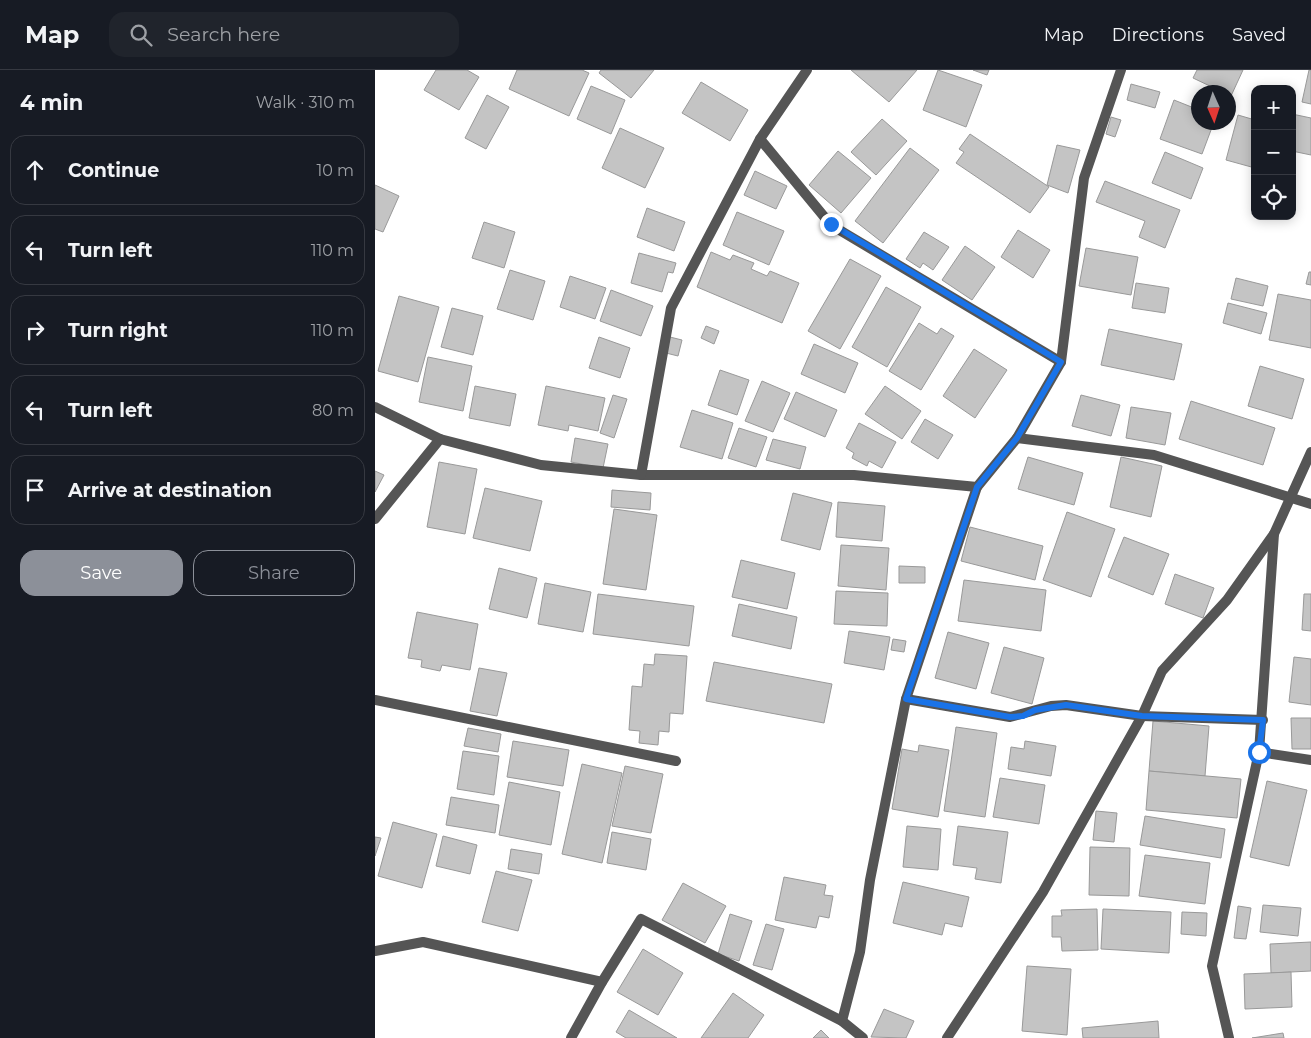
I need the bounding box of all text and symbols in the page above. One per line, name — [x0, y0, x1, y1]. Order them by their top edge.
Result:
search box — [109, 12, 459, 57]
text: Map — [25, 20, 79, 49]
icon: search — [127, 21, 155, 49]
text: Search here — [167, 23, 280, 46]
text: Map — [1044, 24, 1084, 46]
text: Directions — [1112, 24, 1204, 46]
text: Saved — [1232, 24, 1286, 46]
north arrow — [1191, 85, 1236, 130]
map controls — [1251, 85, 1296, 220]
button: + — [1251, 85, 1296, 130]
text: 4 min — [20, 90, 83, 115]
text: Walk · 310 m — [256, 93, 355, 112]
button: − — [1251, 130, 1296, 175]
icon: ahead — [21, 156, 49, 184]
text: Continue — [68, 159, 159, 182]
text: 10 m — [316, 161, 354, 180]
button: locate — [1251, 175, 1296, 220]
route end — [820, 213, 843, 236]
icon: left — [21, 236, 49, 264]
text: Turn left — [68, 239, 153, 262]
text: 110 m — [311, 241, 354, 260]
icon: right — [21, 316, 49, 344]
text: Turn right — [68, 319, 168, 342]
text: 110 m — [311, 321, 354, 340]
icon: left — [21, 396, 49, 424]
text: Turn left — [68, 399, 153, 422]
text: 80 m — [312, 401, 354, 420]
icon: arrive — [21, 476, 49, 504]
text: Arrive at destination — [68, 479, 272, 502]
button: Save — [20, 550, 183, 596]
button: Share — [193, 550, 355, 596]
route start — [1248, 741, 1271, 764]

